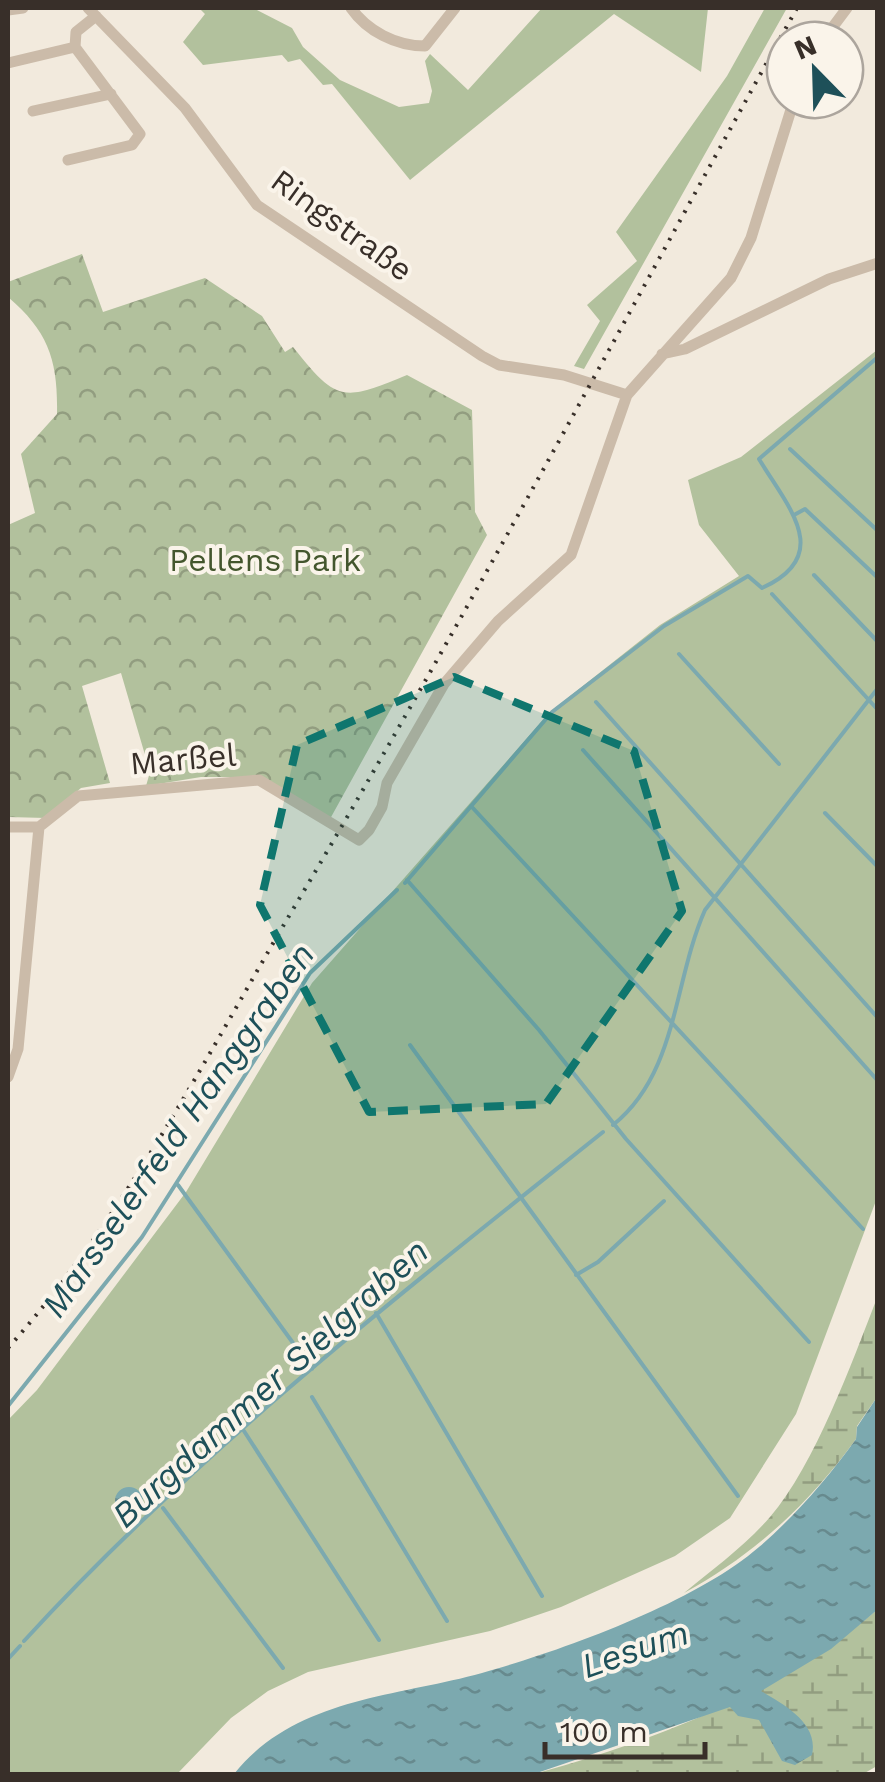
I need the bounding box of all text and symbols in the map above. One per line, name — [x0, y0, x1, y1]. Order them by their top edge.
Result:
north arrow — [765, 20, 865, 120]
text: N — [789, 28, 821, 67]
street label: Ringstraße — [264, 161, 420, 289]
park label: Pellens Park — [169, 541, 361, 579]
street label: Marßel — [128, 735, 238, 783]
water label: Marsselerfeld Hanggraben — [33, 935, 323, 1325]
water label: Burgdammer Sielgraben — [103, 1230, 437, 1536]
water label: Lesum — [576, 1611, 694, 1687]
scale bar — [545, 1697, 705, 1759]
text: 100 m — [560, 1714, 648, 1749]

